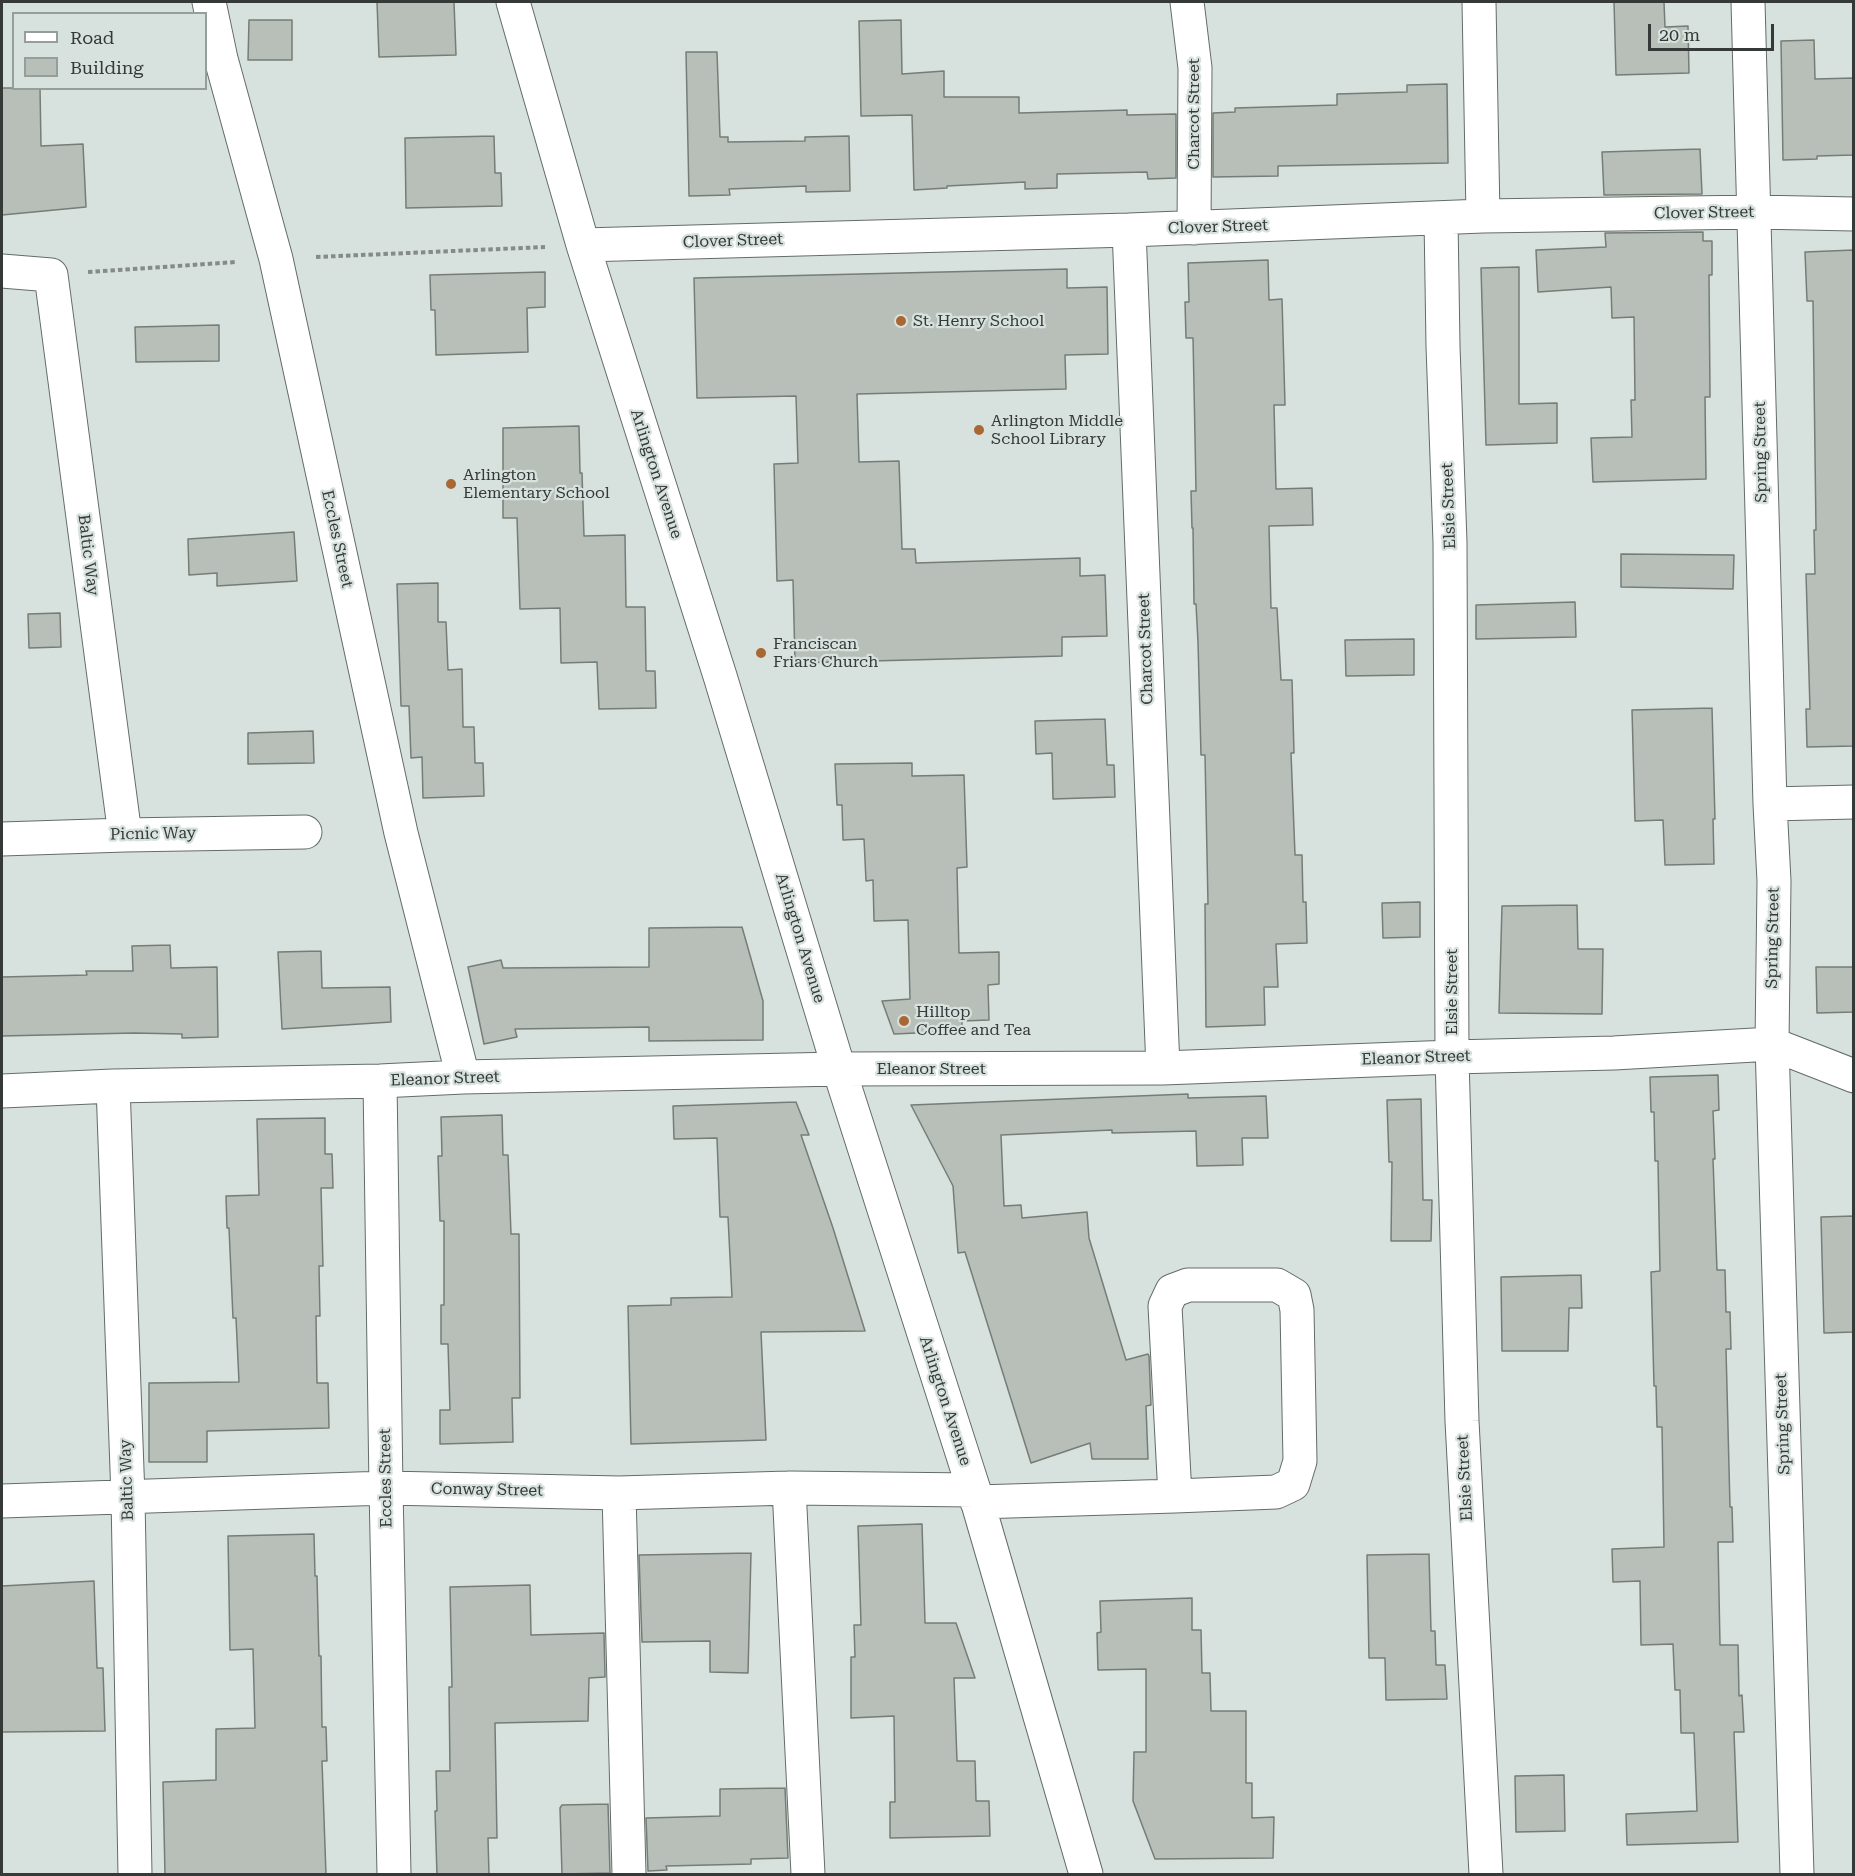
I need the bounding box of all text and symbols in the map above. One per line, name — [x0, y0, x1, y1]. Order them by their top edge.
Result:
legend — [12, 12, 207, 90]
scale bar — [1651, 12, 1777, 50]
text: 20 m — [1659, 24, 1700, 45]
text: Road — [70, 27, 114, 48]
text: Building — [70, 57, 144, 78]
street label: Charcot Street — [1184, 58, 1204, 170]
street label: Clover Street — [1654, 203, 1754, 223]
street label: Clover Street — [1168, 216, 1268, 238]
street label: Clover Street — [683, 230, 783, 252]
place label: St. Henry School — [913, 311, 1044, 331]
marker: St. Henry School — [894, 314, 908, 328]
street label: Spring Street — [1751, 401, 1771, 503]
street label: Arlington Avenue — [626, 407, 686, 541]
place label: Arlington Middle School Library — [991, 411, 1123, 449]
marker: Arlington Middle School Library — [972, 423, 986, 437]
street label: Elsie Street — [1438, 462, 1460, 550]
place label: Arlington Elementary School — [463, 465, 610, 503]
marker: Arlington Elementary School — [444, 477, 458, 491]
street label: Eccles Street — [317, 488, 357, 590]
street label: Baltic Way — [73, 513, 103, 597]
street label: Charcot Street — [1134, 593, 1158, 705]
place label: Franciscan Friars Church — [773, 634, 878, 672]
marker: Franciscan Friars Church — [754, 646, 768, 660]
street label: Picnic Way — [110, 824, 196, 844]
street label: Arlington Avenue — [771, 871, 829, 1005]
street label: Spring Street — [1763, 887, 1783, 989]
street label: Elsie Street — [1442, 949, 1462, 1035]
place label: Hilltop Coffee and Tea — [916, 1002, 1031, 1040]
marker: Hilltop Coffee and Tea — [897, 1014, 911, 1028]
street label: Eleanor Street — [1361, 1046, 1471, 1070]
street label: Eleanor Street — [876, 1059, 986, 1079]
street label: Eleanor Street — [390, 1067, 500, 1091]
street label: Arlington Avenue — [915, 1334, 975, 1468]
street label: Spring Street — [1772, 1373, 1794, 1475]
street label: Eccles Street — [376, 1428, 396, 1528]
street label: Elsie Street — [1453, 1434, 1477, 1522]
street label: Baltic Way — [116, 1439, 138, 1521]
street label: Conway Street — [431, 1479, 543, 1501]

